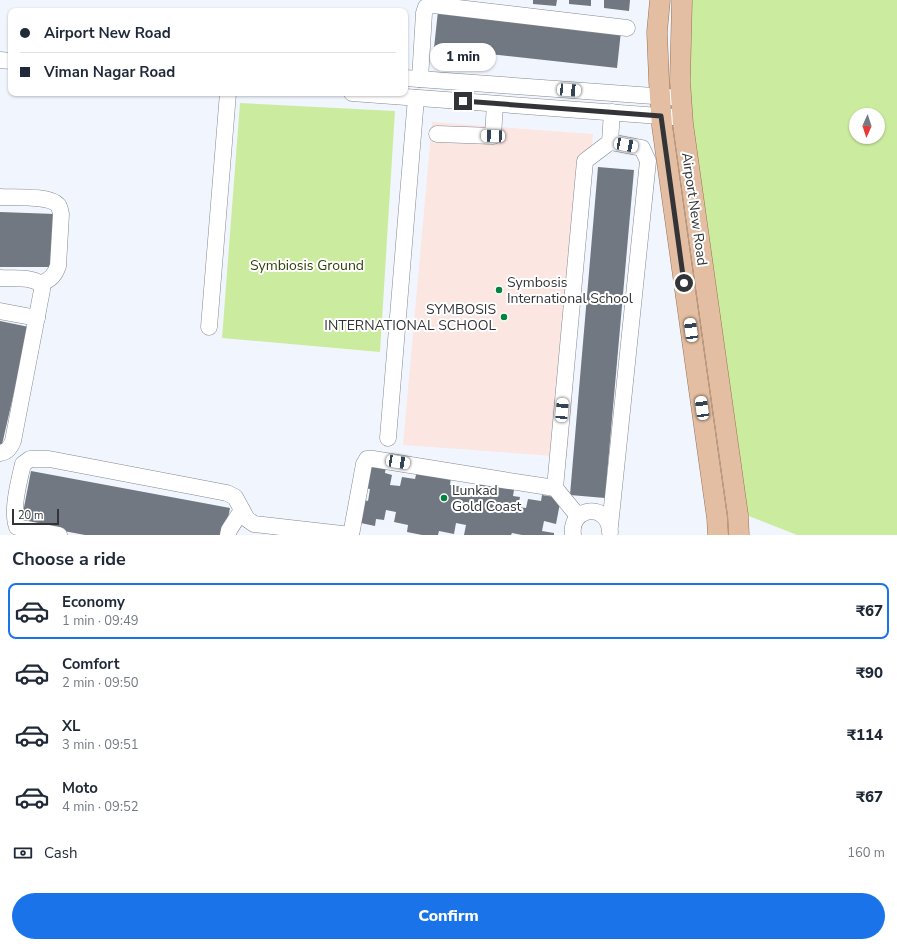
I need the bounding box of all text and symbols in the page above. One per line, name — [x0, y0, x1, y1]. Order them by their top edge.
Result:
text: Airport New Road — [44, 23, 171, 43]
callout: 1 min — [430, 43, 496, 71]
text: 1 min — [446, 48, 480, 66]
text: Viman Nagar Road — [44, 62, 175, 82]
car — [557, 83, 581, 97]
route end — [454, 92, 472, 110]
north arrow — [849, 108, 885, 144]
map controls — [849, 108, 885, 144]
car — [481, 130, 505, 142]
car — [613, 137, 639, 153]
street label: Airport New Road — [677, 151, 712, 267]
park label: Symbiosis Ground — [250, 256, 364, 275]
place label: Symbosis International School — [507, 273, 634, 308]
route start — [675, 274, 693, 292]
marker: Symbosis International School — [494, 285, 504, 295]
place label: SYMBOSIS INTERNATIONAL SCHOOL — [324, 300, 496, 335]
marker: SYMBOSIS INTERNATIONAL SCHOOL — [499, 312, 509, 322]
car — [683, 317, 699, 343]
car — [694, 395, 710, 421]
car — [555, 398, 569, 422]
car — [385, 454, 411, 470]
place label: Lunkad Gold Coast — [452, 481, 522, 516]
marker: Lunkad Gold Coast — [439, 493, 449, 503]
scale bar — [12, 507, 59, 526]
text: 20 m — [18, 508, 43, 523]
text: Choose a ride — [12, 547, 126, 571]
text: Economy — [62, 592, 125, 612]
icon: car — [14, 593, 50, 629]
text: ₹67 — [856, 601, 883, 621]
text: 1 min · 09:49 — [62, 612, 138, 630]
text: Comfort — [62, 654, 119, 674]
icon: car — [14, 655, 50, 691]
text: ₹90 — [856, 663, 883, 683]
text: 2 min · 09:50 — [62, 674, 138, 692]
text: XL — [62, 716, 81, 736]
icon: car — [14, 717, 50, 753]
text: ₹114 — [847, 725, 883, 745]
text: 3 min · 09:51 — [62, 736, 138, 754]
text: Moto — [62, 778, 98, 798]
icon: car — [14, 779, 50, 815]
text: ₹67 — [856, 787, 883, 807]
text: 4 min · 09:52 — [62, 798, 138, 816]
icon: cash — [12, 842, 34, 864]
text: Cash — [44, 843, 78, 863]
text: 160 m — [847, 844, 885, 862]
button: Confirm — [12, 893, 885, 939]

